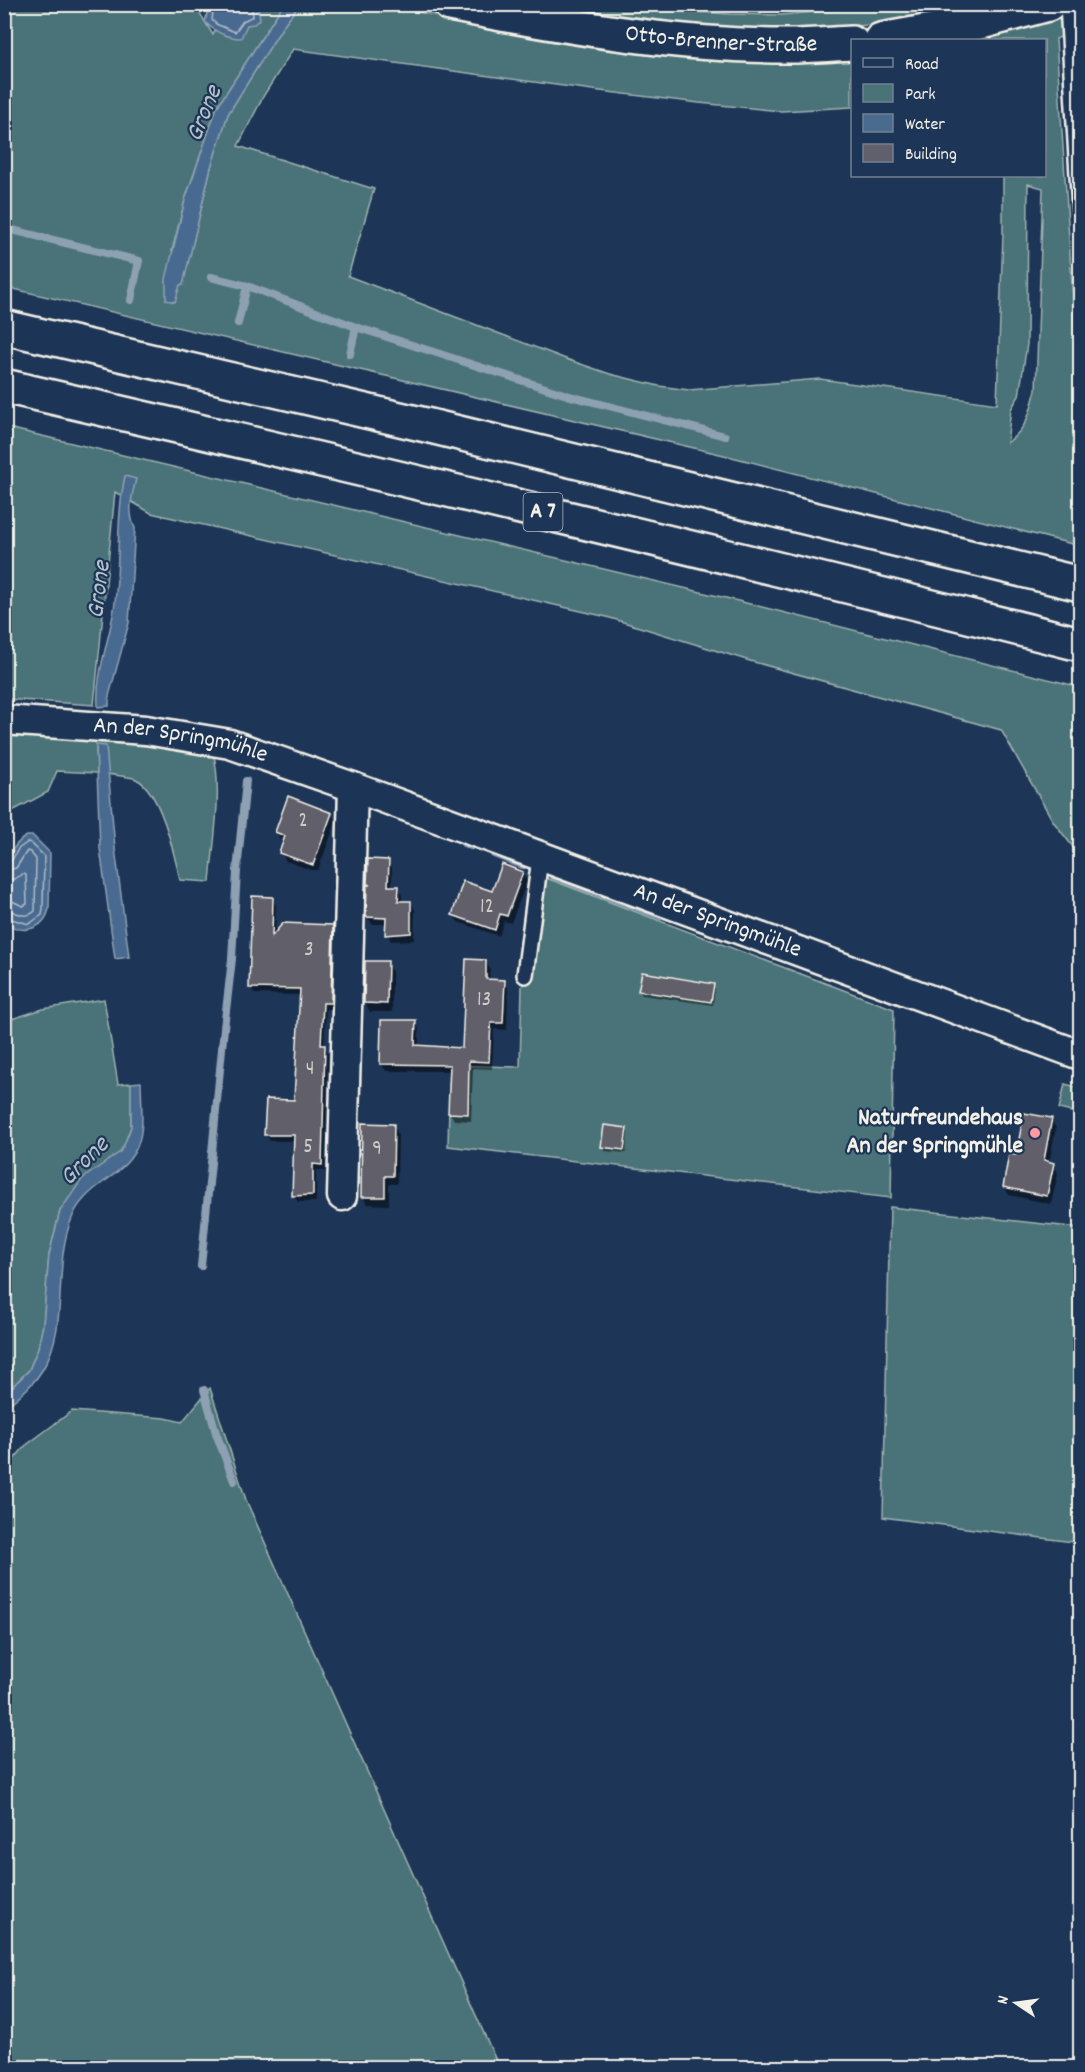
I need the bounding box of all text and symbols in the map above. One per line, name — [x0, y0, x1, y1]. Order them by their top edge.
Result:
street label: Otto-Brenner-Straße — [623, 17, 818, 63]
legend — [851, 39, 1046, 177]
text: Road — [905, 53, 939, 78]
water label: Grone — [177, 79, 234, 148]
text: Park — [905, 83, 936, 108]
text: Water — [905, 113, 945, 138]
text: Building — [905, 143, 957, 168]
road number: A 7 — [524, 493, 562, 531]
water label: Grone — [78, 558, 122, 621]
street label: An der Springmühle — [92, 709, 272, 773]
house number: 2 — [298, 807, 308, 837]
street label: An der Springmühle — [628, 875, 806, 968]
house number: 12 — [480, 893, 494, 923]
house number: 3 — [304, 936, 314, 966]
house number: 13 — [477, 986, 491, 1016]
house number: 4 — [306, 1055, 314, 1085]
place label: Naturfreundehaus An der Springmühle — [846, 1102, 1023, 1164]
marker: Naturfreundehaus An der Springmühle — [1028, 1126, 1042, 1140]
water label: Grone — [51, 1127, 120, 1196]
house number: 5 — [303, 1133, 313, 1163]
house number: 9 — [372, 1135, 382, 1165]
north arrow — [986, 1973, 1046, 2033]
text: N — [992, 1994, 1016, 2007]

